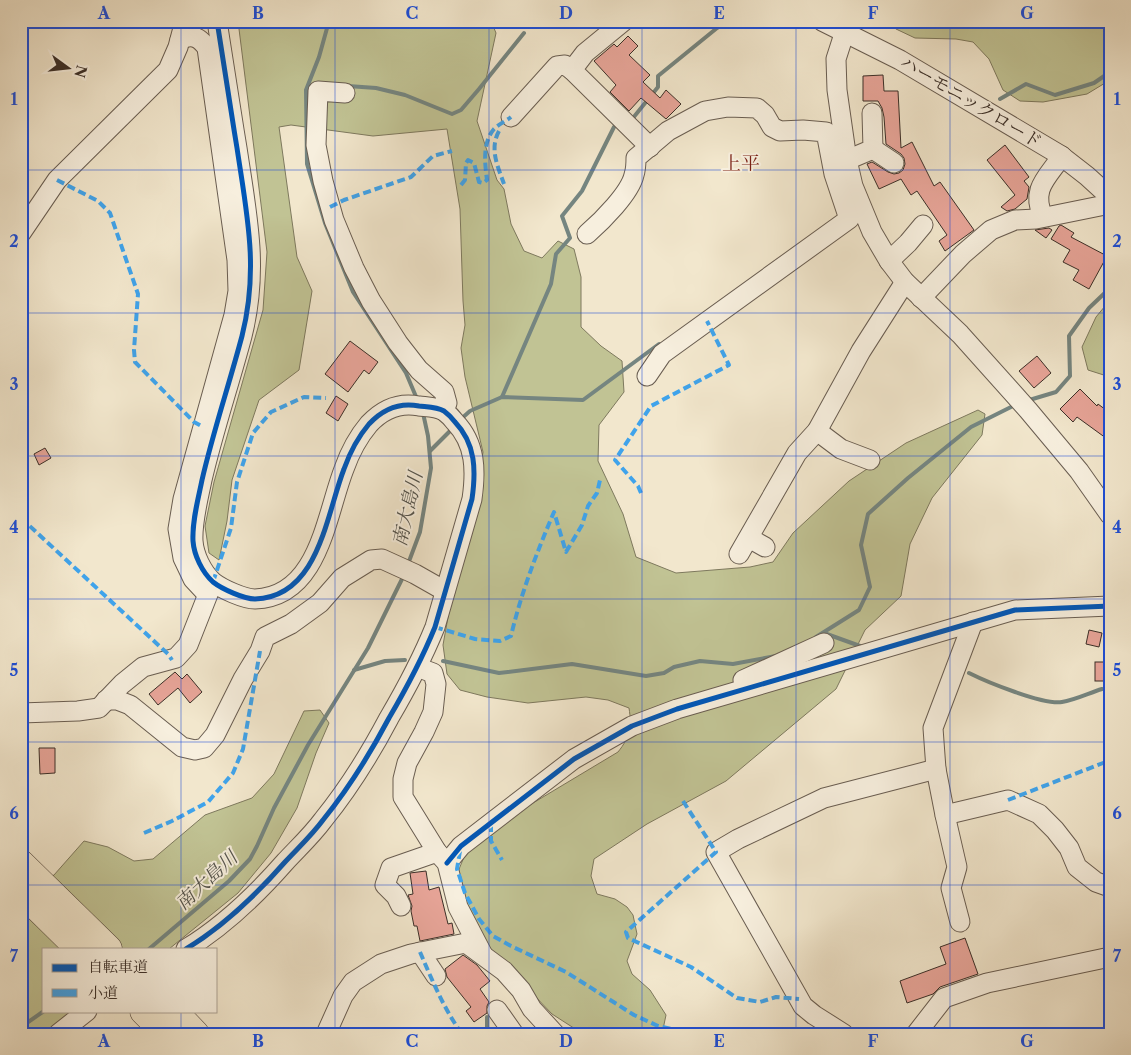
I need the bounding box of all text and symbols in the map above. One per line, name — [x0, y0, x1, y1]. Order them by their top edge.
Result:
text: A — [97, 3, 111, 23]
text: B — [252, 3, 264, 23]
text: C — [406, 3, 418, 23]
text: D — [559, 3, 573, 23]
text: E — [713, 3, 725, 23]
text: F — [868, 3, 879, 23]
text: G — [1020, 3, 1034, 23]
north arrow — [42, 42, 92, 92]
street label: ハーモニックロード — [896, 51, 1046, 153]
text: N — [70, 63, 91, 80]
text: 1 — [10, 89, 18, 109]
text: 1 — [1113, 89, 1121, 109]
district label: 上平 — [722, 152, 760, 175]
text: 2 — [9, 231, 19, 251]
text: 2 — [1112, 231, 1122, 251]
text: 3 — [9, 374, 19, 394]
text: 3 — [1112, 374, 1122, 394]
water label: 南大島川 — [388, 468, 428, 549]
text: 4 — [9, 517, 19, 537]
text: 4 — [1112, 517, 1122, 537]
text: 5 — [10, 660, 19, 680]
text: 5 — [1113, 660, 1122, 680]
text: 6 — [9, 803, 19, 823]
text: 6 — [1112, 803, 1122, 823]
water label: 南大島川 — [171, 845, 243, 915]
text: 7 — [10, 946, 19, 966]
text: 7 — [1113, 946, 1122, 966]
legend — [42, 948, 218, 1012]
text: 自転車道 — [88, 957, 148, 976]
text: 小道 — [88, 983, 118, 1002]
text: A — [97, 1031, 111, 1051]
text: B — [252, 1031, 264, 1051]
text: C — [406, 1031, 418, 1051]
text: D — [559, 1031, 573, 1051]
text: E — [713, 1031, 725, 1051]
text: F — [868, 1031, 879, 1051]
text: G — [1020, 1031, 1034, 1051]

